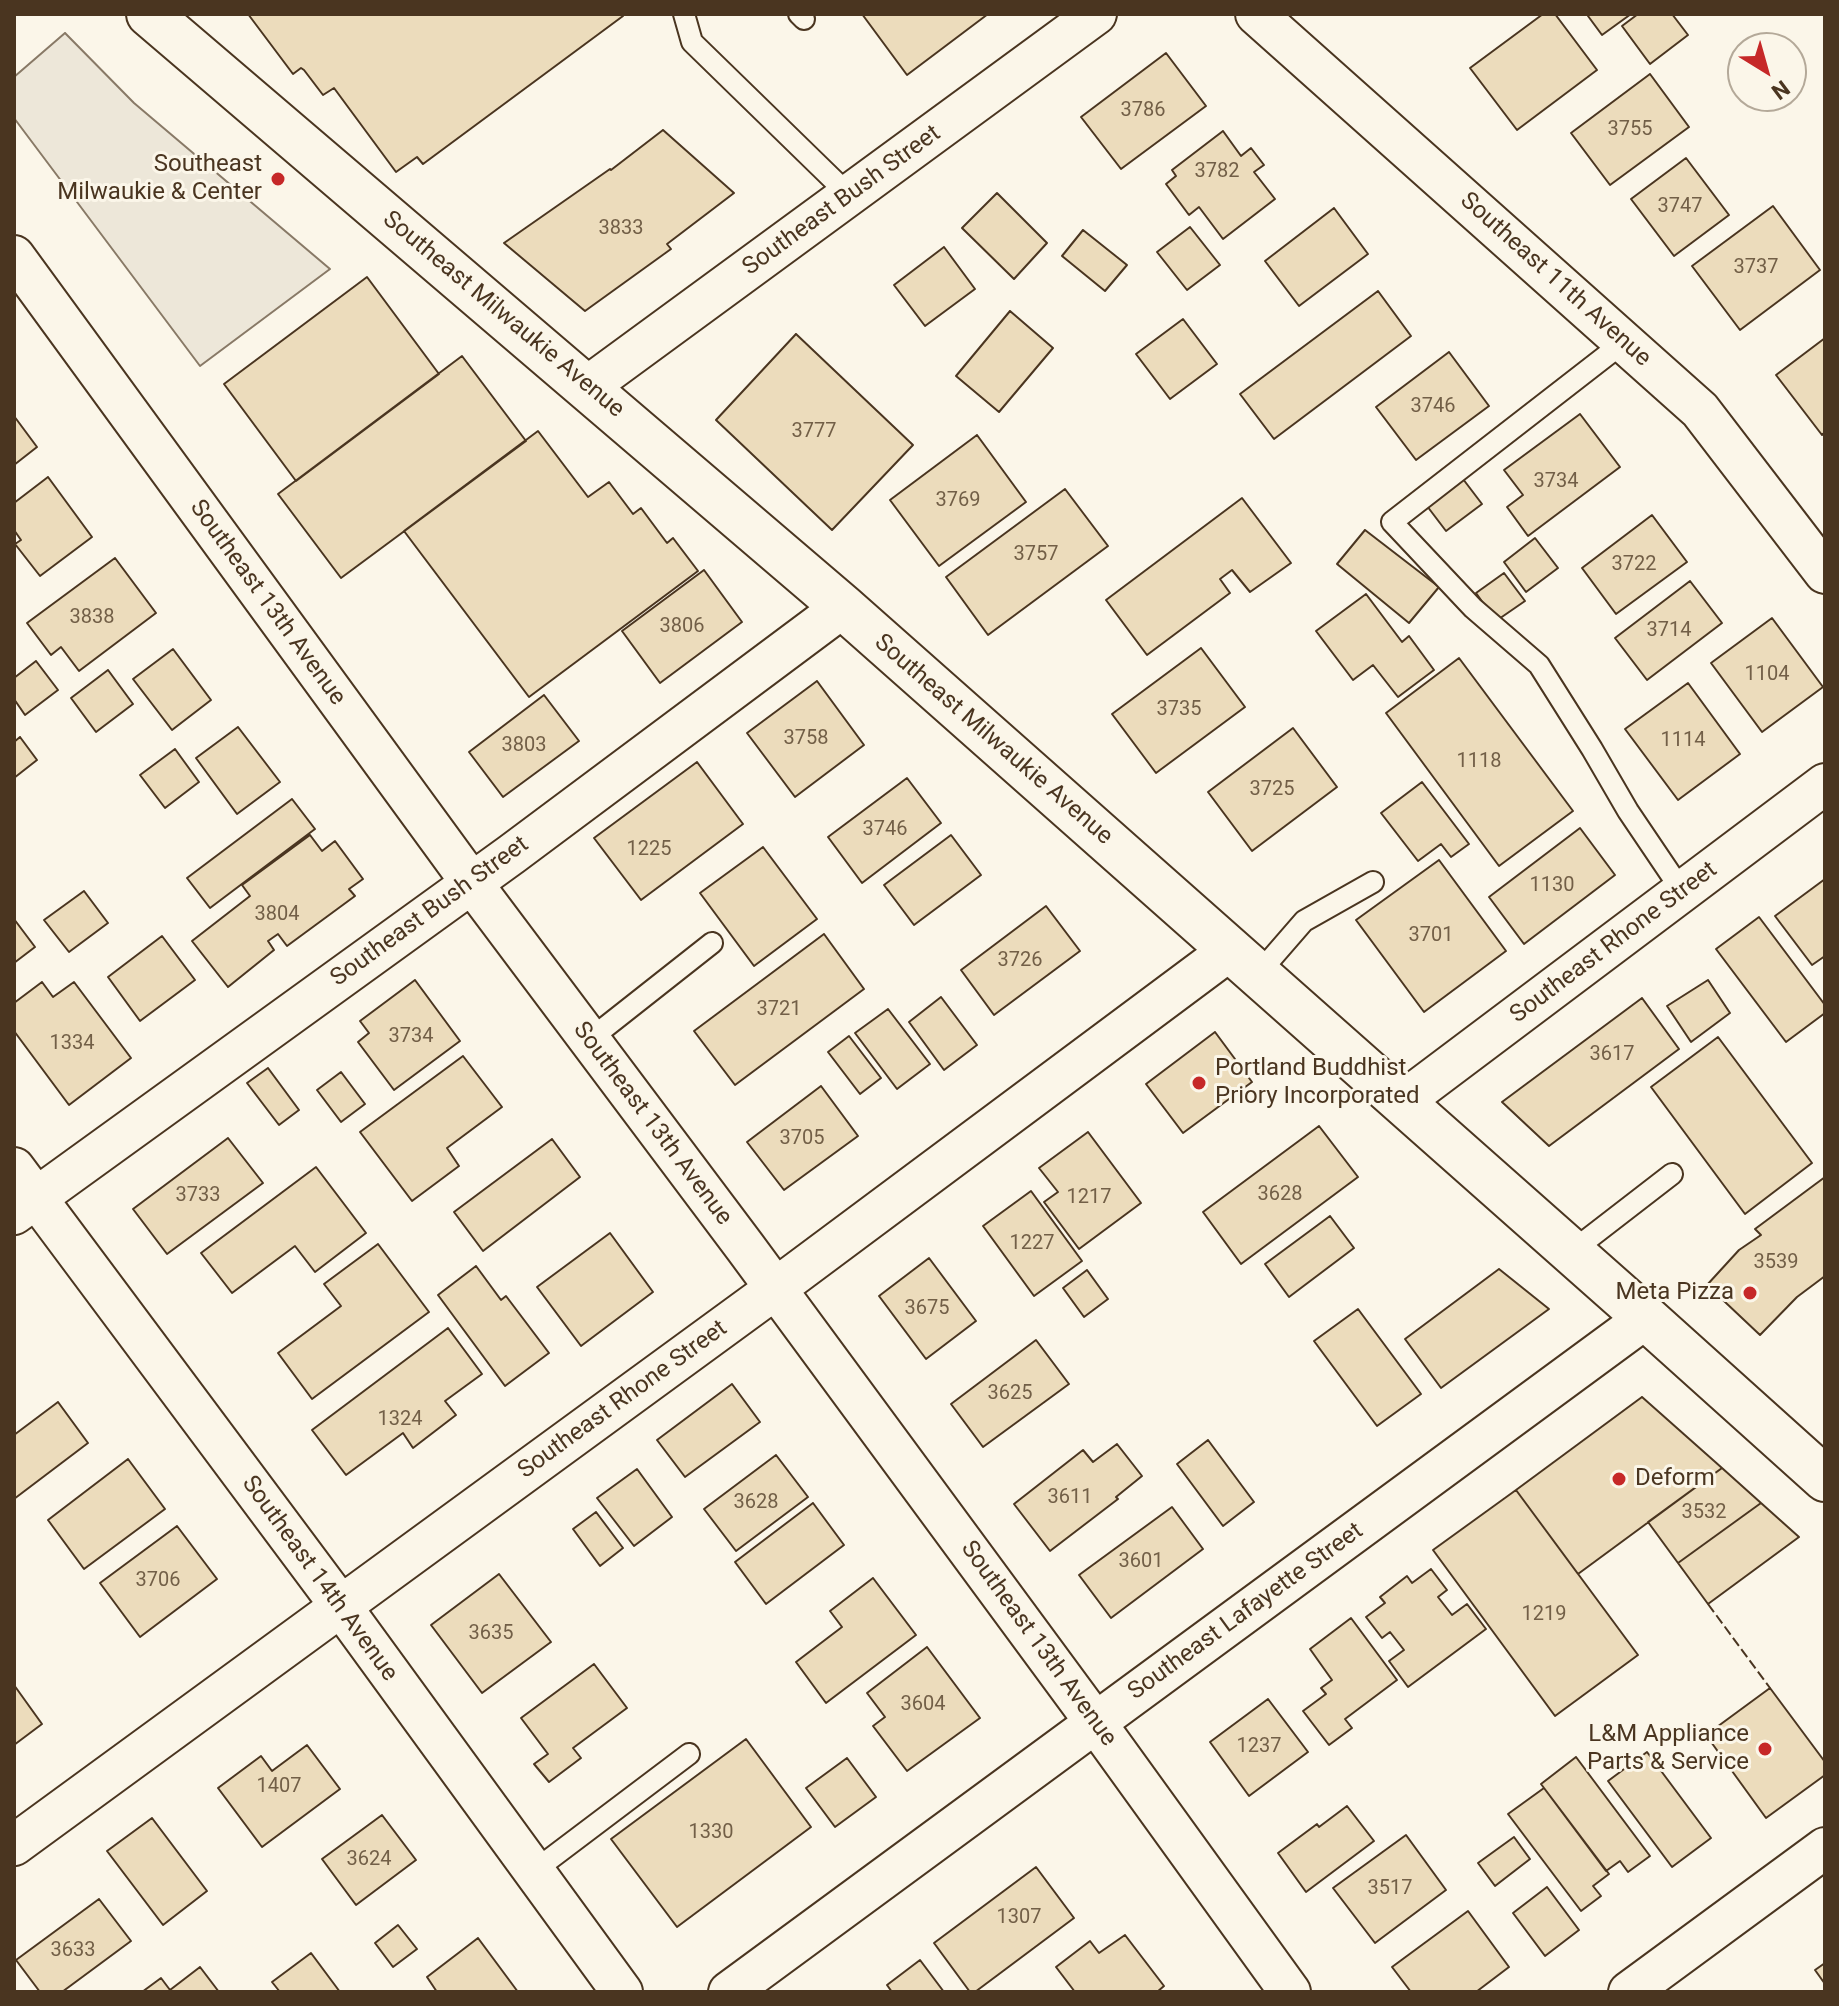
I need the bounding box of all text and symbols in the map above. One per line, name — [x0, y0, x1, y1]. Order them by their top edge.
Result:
north arrow — [1727, 32, 1807, 112]
text: N — [1767, 75, 1794, 105]
house number: 3786 — [1121, 99, 1165, 123]
house number: 3755 — [1608, 118, 1652, 142]
street label: Southeast Bush Street — [738, 120, 946, 282]
place label: Southeast Milwaukie & Center — [57, 151, 262, 207]
house number: 3782 — [1195, 160, 1239, 184]
marker: Southeast Milwaukie & Center — [269, 170, 287, 188]
street label: Southeast 11th Avenue — [1454, 187, 1656, 373]
house number: 3747 — [1658, 195, 1702, 219]
street label: Southeast Milwaukie Avenue — [376, 206, 630, 424]
house number: 3833 — [599, 217, 643, 241]
house number: 3737 — [1734, 256, 1778, 280]
house number: 3746 — [1411, 395, 1455, 419]
house number: 3777 — [792, 420, 836, 444]
house number: 3734 — [1534, 470, 1578, 494]
house number: 3769 — [936, 489, 980, 513]
street label: Southeast 13th Avenue — [183, 495, 351, 711]
house number: 3757 — [1014, 543, 1058, 567]
house number: 3722 — [1612, 553, 1656, 577]
house number: 3838 — [70, 606, 114, 630]
house number: 3806 — [660, 615, 704, 639]
house number: 3714 — [1647, 619, 1691, 643]
street label: Southeast Milwaukie Avenue — [868, 629, 1118, 851]
house number: 1104 — [1745, 663, 1789, 687]
house number: 3735 — [1157, 698, 1201, 722]
house number: 3758 — [784, 727, 828, 751]
house number: 1114 — [1661, 729, 1705, 753]
house number: 3803 — [502, 734, 546, 758]
house number: 1118 — [1457, 750, 1501, 774]
house number: 3725 — [1250, 778, 1294, 802]
house number: 3746 — [863, 818, 907, 842]
street label: Southeast Bush Street — [326, 831, 534, 993]
house number: 1225 — [627, 838, 671, 862]
street label: Southeast Rhone Street — [1505, 856, 1723, 1030]
house number: 1130 — [1530, 874, 1574, 898]
house number: 3804 — [255, 903, 299, 927]
house number: 3701 — [1409, 924, 1453, 948]
house number: 3726 — [998, 949, 1042, 973]
house number: 3721 — [757, 998, 801, 1022]
street label: Southeast 13th Avenue — [566, 1017, 738, 1231]
house number: 3734 — [389, 1025, 433, 1049]
house number: 1334 — [50, 1032, 94, 1056]
house number: 3617 — [1590, 1043, 1634, 1067]
place label: Portland Buddhist Priory Incorporated — [1215, 1055, 1420, 1111]
marker: Portland Buddhist Priory Incorporated — [1190, 1074, 1208, 1092]
house number: 3705 — [780, 1127, 824, 1151]
house number: 3628 — [1258, 1183, 1302, 1207]
house number: 3733 — [176, 1184, 220, 1208]
house number: 1217 — [1067, 1186, 1111, 1210]
house number: 1227 — [1010, 1232, 1054, 1256]
house number: 3539 — [1754, 1251, 1798, 1275]
place label: Meta Pizza — [1616, 1279, 1734, 1307]
marker: Meta Pizza — [1741, 1284, 1759, 1302]
house number: 3675 — [905, 1297, 949, 1321]
street label: Southeast Rhone Street — [513, 1315, 733, 1485]
house number: 3625 — [988, 1382, 1032, 1406]
house number: 1324 — [378, 1408, 422, 1432]
place label: Deform — [1635, 1465, 1715, 1493]
marker: Deform — [1610, 1470, 1628, 1488]
street label: Southeast 14th Avenue — [235, 1471, 403, 1687]
house number: 3611 — [1048, 1486, 1092, 1510]
house number: 3628 — [734, 1491, 778, 1515]
house number: 3532 — [1682, 1501, 1726, 1525]
street label: Southeast Lafayette Street — [1123, 1517, 1369, 1707]
street label: Southeast 13th Avenue — [954, 1536, 1122, 1752]
house number: 3601 — [1119, 1550, 1163, 1574]
house number: 3706 — [136, 1569, 180, 1593]
house number: 1219 — [1522, 1603, 1566, 1627]
house number: 3635 — [469, 1622, 513, 1646]
house number: 3604 — [901, 1693, 945, 1717]
place label: L&M Appliance Parts & Service — [1587, 1721, 1749, 1777]
house number: 1237 — [1237, 1735, 1281, 1759]
marker: L&M Appliance Parts & Service — [1756, 1740, 1774, 1758]
house number: 1407 — [257, 1775, 301, 1799]
house number: 1330 — [689, 1821, 733, 1845]
house number: 3624 — [347, 1848, 391, 1872]
house number: 3517 — [1368, 1877, 1412, 1901]
house number: 1307 — [997, 1906, 1041, 1930]
house number: 3633 — [51, 1939, 95, 1963]

